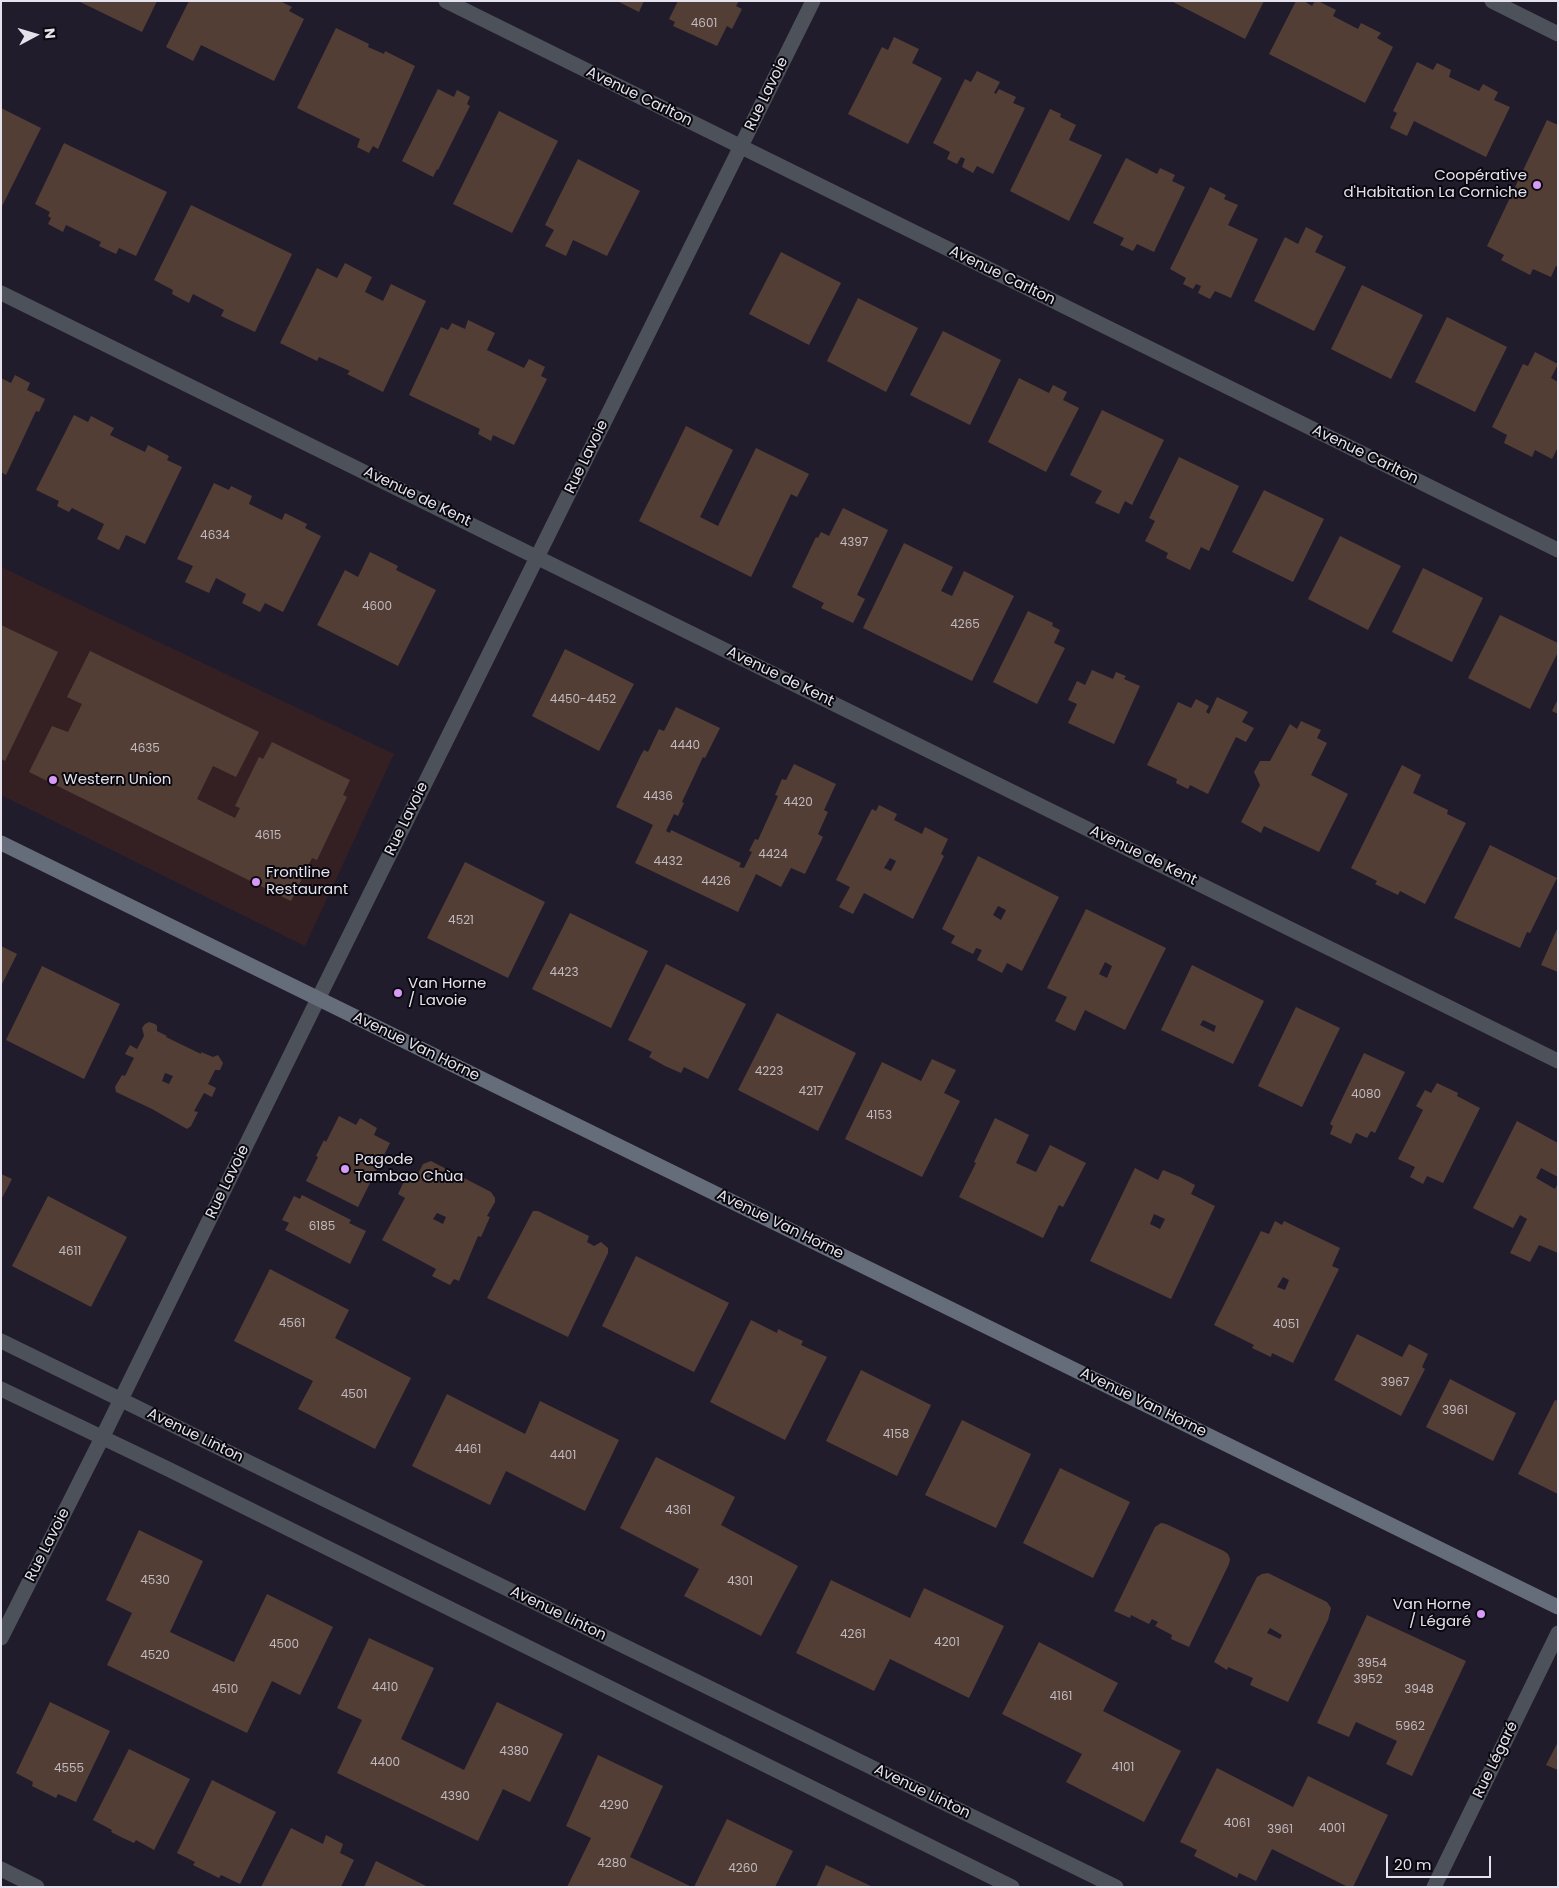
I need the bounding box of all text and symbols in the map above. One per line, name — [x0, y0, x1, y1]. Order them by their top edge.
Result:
north arrow — [10, 10, 60, 60]
house number: 4601 — [691, 17, 717, 31]
text: N — [39, 27, 60, 40]
street label: Rue Lavoie — [741, 54, 793, 134]
street label: Avenue Carlton — [583, 63, 695, 131]
place label: Coopérative d'Habitation La Corniche — [1343, 167, 1527, 202]
marker: Coopérative d'Habitation La Corniche — [1531, 179, 1543, 191]
street label: Avenue Carlton — [946, 242, 1058, 310]
street label: Rue Lavoie — [561, 417, 613, 497]
street label: Avenue Carlton — [1309, 421, 1421, 489]
street label: Avenue de Kent — [360, 463, 474, 531]
house number: 4634 — [200, 529, 230, 543]
house number: 4397 — [840, 536, 868, 550]
house number: 4600 — [362, 600, 392, 614]
house number: 4265 — [950, 618, 980, 632]
street label: Avenue de Kent — [723, 643, 837, 711]
house number: 4450-4452 — [550, 693, 616, 707]
house number: 4440 — [670, 739, 700, 753]
house number: 4635 — [130, 742, 160, 756]
place label: Western Union — [63, 771, 171, 789]
marker: Western Union — [47, 774, 59, 786]
street label: Rue Lavoie — [381, 779, 433, 859]
house number: 4436 — [643, 790, 673, 804]
house number: 4420 — [783, 796, 813, 810]
street label: Avenue de Kent — [1086, 822, 1200, 890]
house number: 4615 — [255, 829, 281, 843]
house number: 4424 — [758, 848, 788, 862]
house number: 4432 — [653, 855, 683, 869]
place label: Frontline Restaurant — [266, 864, 348, 899]
house number: 4426 — [701, 875, 731, 889]
marker: Frontline Restaurant — [250, 876, 262, 888]
house number: 4521 — [448, 914, 474, 928]
house number: 4423 — [549, 966, 579, 980]
place label: Van Horne / Lavoie — [408, 975, 486, 1010]
marker: Van Horne / Lavoie — [392, 987, 404, 999]
street label: Avenue Van Horne — [350, 1009, 482, 1085]
house number: 4223 — [755, 1065, 783, 1079]
house number: 4217 — [799, 1085, 823, 1099]
house number: 4080 — [1351, 1088, 1381, 1102]
house number: 4153 — [866, 1109, 892, 1123]
street label: Rue Lavoie — [202, 1142, 254, 1222]
place label: Pagode Tambao Chùa — [355, 1151, 464, 1186]
marker: Pagode Tambao Chùa — [339, 1163, 351, 1175]
street label: Avenue Van Horne — [714, 1187, 846, 1263]
house number: 6185 — [309, 1220, 335, 1234]
house number: 4611 — [59, 1245, 81, 1259]
house number: 4561 — [279, 1317, 305, 1331]
house number: 4051 — [1273, 1318, 1299, 1332]
street label: Avenue Van Horne — [1077, 1365, 1209, 1441]
house number: 3967 — [1381, 1376, 1409, 1390]
house number: 4501 — [341, 1388, 367, 1402]
house number: 3961 — [1442, 1404, 1468, 1418]
street label: Avenue Linton — [144, 1405, 246, 1467]
house number: 4158 — [883, 1428, 909, 1442]
house number: 4461 — [455, 1443, 481, 1457]
house number: 4401 — [550, 1449, 576, 1463]
house number: 4361 — [665, 1504, 691, 1518]
street label: Rue Lavoie — [22, 1505, 74, 1585]
house number: 4530 — [140, 1574, 170, 1588]
house number: 4301 — [727, 1575, 753, 1589]
street label: Avenue Linton — [507, 1583, 609, 1645]
place label: Van Horne / Légaré — [1393, 1596, 1471, 1631]
marker: Van Horne / Légaré — [1475, 1608, 1487, 1620]
house number: 4261 — [840, 1628, 866, 1642]
house number: 4201 — [934, 1636, 960, 1650]
house number: 4500 — [269, 1638, 299, 1652]
house number: 4520 — [140, 1649, 170, 1663]
house number: 3954 — [1357, 1657, 1387, 1671]
house number: 3952 — [1353, 1673, 1383, 1687]
house number: 4410 — [372, 1681, 398, 1695]
house number: 4510 — [212, 1683, 238, 1697]
house number: 3948 — [1404, 1683, 1434, 1697]
house number: 4161 — [1050, 1690, 1072, 1704]
street label: Rue Légaré — [1470, 1719, 1522, 1801]
house number: 5962 — [1395, 1720, 1425, 1734]
house number: 4380 — [499, 1745, 529, 1759]
house number: 4400 — [370, 1756, 400, 1770]
street label: Avenue Linton — [871, 1761, 973, 1823]
house number: 4101 — [1112, 1761, 1134, 1775]
house number: 4555 — [54, 1762, 84, 1776]
house number: 4390 — [440, 1790, 470, 1804]
house number: 4290 — [599, 1799, 629, 1813]
house number: 4061 — [1224, 1817, 1250, 1831]
house number: 4001 — [1319, 1822, 1345, 1836]
house number: 3961 — [1267, 1823, 1293, 1837]
scale bar — [1389, 1846, 1494, 1878]
text: 20 m — [1394, 1854, 1432, 1875]
house number: 4280 — [597, 1857, 627, 1871]
house number: 4260 — [728, 1862, 758, 1876]

